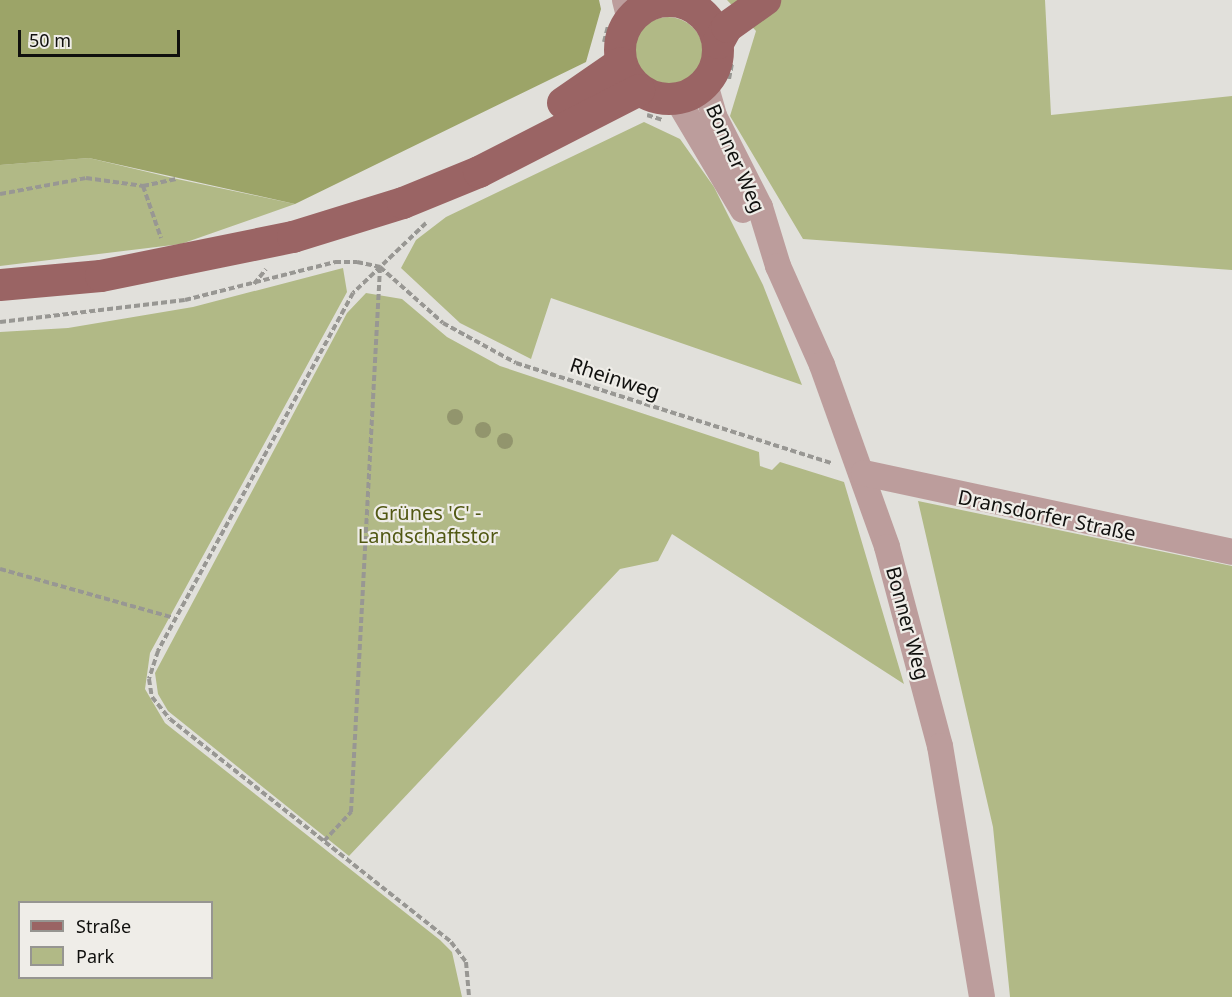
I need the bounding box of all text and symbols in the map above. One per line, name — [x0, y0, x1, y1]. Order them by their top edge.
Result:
scale bar — [21, 18, 183, 56]
text: 50 m — [29, 28, 71, 52]
street label: Bonner Weg — [701, 100, 771, 216]
street label: Rheinweg — [567, 352, 663, 404]
street label: Dransdorfer Straße — [956, 484, 1138, 546]
park label: Grünes 'C' - Landschaftstor — [358, 500, 498, 547]
street label: Bonner Weg — [881, 564, 935, 682]
legend — [18, 901, 213, 979]
text: Straße — [76, 914, 131, 938]
text: Park — [76, 944, 114, 968]

